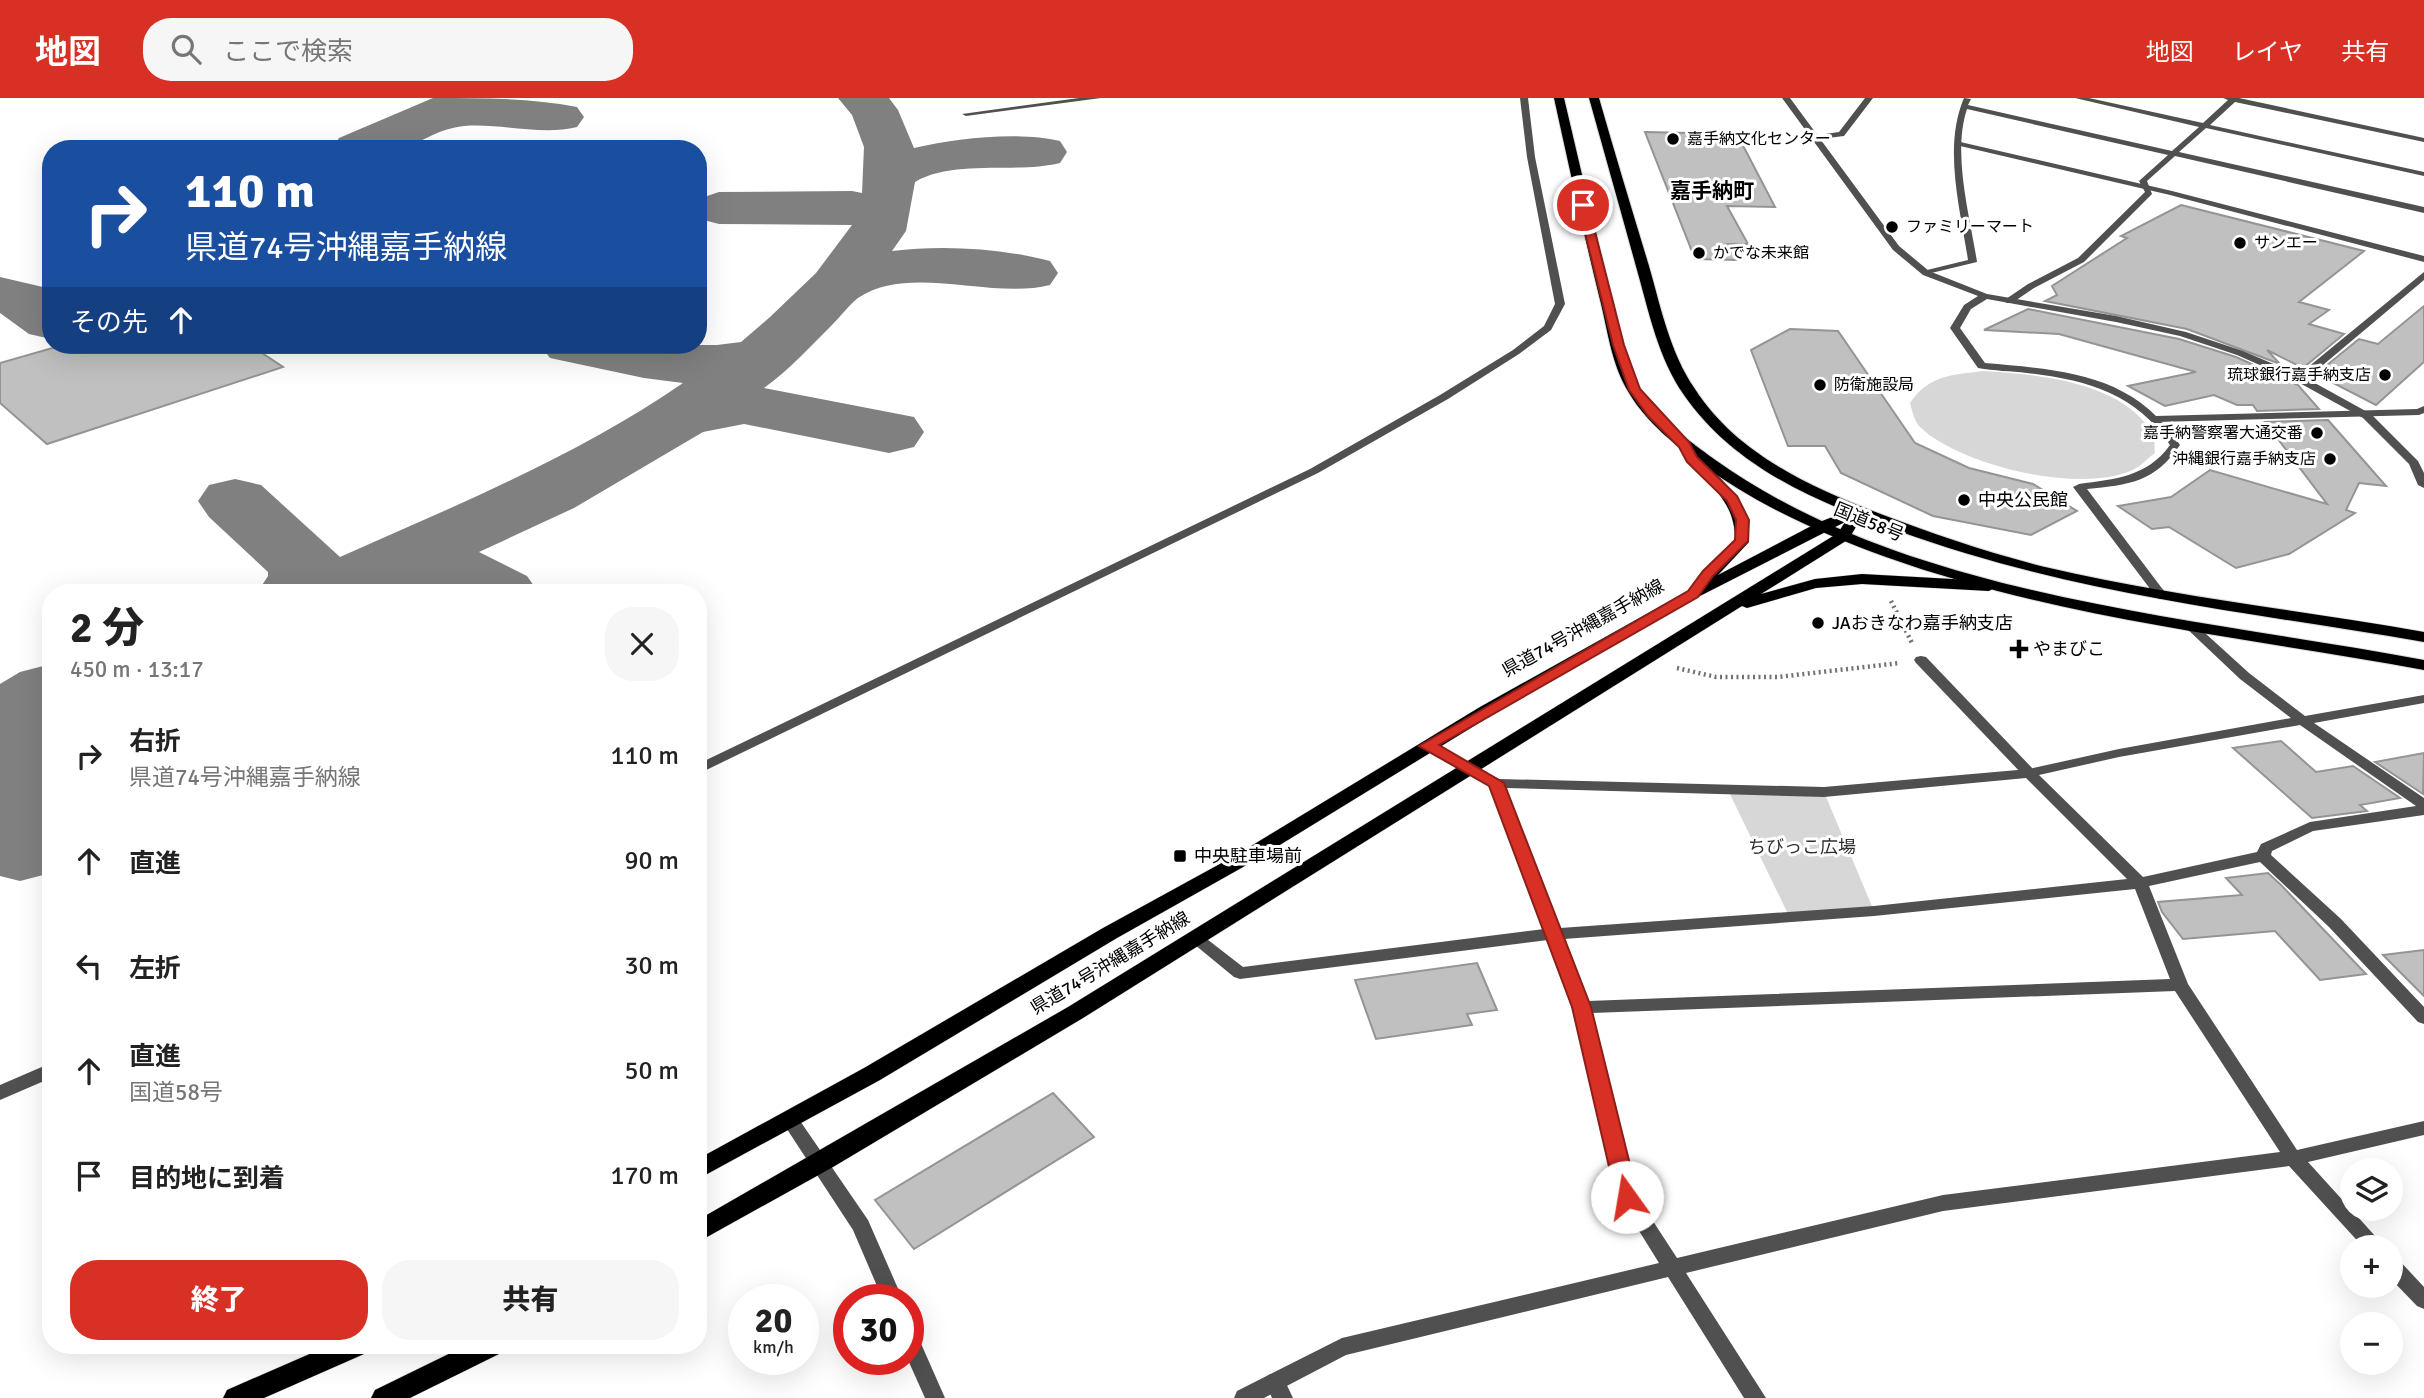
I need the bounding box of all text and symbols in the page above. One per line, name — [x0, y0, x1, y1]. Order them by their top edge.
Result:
search box — [143, 18, 633, 81]
icon: search — [167, 30, 205, 68]
text: 地図 — [35, 32, 101, 73]
text: ここで検索 — [223, 36, 353, 68]
text: 地図 — [2146, 37, 2194, 67]
text: レイヤ — [2232, 37, 2303, 67]
text: 共有 — [2341, 37, 2389, 67]
place label: 嘉手納文化センター — [1687, 129, 1831, 149]
marker: 嘉手納文化センター — [1665, 131, 1681, 147]
text: 110 m — [185, 161, 315, 221]
icon: right — [70, 168, 161, 259]
pin — [1553, 175, 1613, 235]
district label: 嘉手納町 — [1670, 178, 1754, 204]
icon: arrive — [1564, 186, 1602, 224]
place label: ファミリーマート — [1906, 217, 2034, 237]
marker: ファミリーマート — [1884, 219, 1900, 235]
text: 県道74号沖縄嘉手納線 — [185, 228, 508, 267]
place label: サンエー — [2254, 233, 2318, 253]
marker: サンエー — [2232, 235, 2248, 251]
place label: かでな未来館 — [1713, 243, 1809, 263]
marker: かでな未来館 — [1691, 245, 1707, 261]
icon: ahead — [162, 301, 200, 339]
text: その先 — [70, 307, 148, 339]
place label: 琉球銀行嘉手納支店 — [2227, 365, 2371, 385]
marker: 琉球銀行嘉手納支店 — [2377, 367, 2393, 383]
place label: 防衛施設局 — [1834, 375, 1914, 395]
marker: 防衛施設局 — [1812, 377, 1828, 393]
place label: 嘉手納警察署大通交番 — [2143, 423, 2303, 443]
marker: 嘉手納警察署大通交番 — [2309, 425, 2325, 441]
place label: 沖縄銀行嘉手納支店 — [2172, 449, 2316, 469]
marker: 沖縄銀行嘉手納支店 — [2322, 451, 2338, 467]
place label: 中央公民館 — [1978, 489, 2068, 511]
marker: 中央公民館 — [1956, 492, 1972, 508]
street label: 国道58号 — [1831, 498, 1907, 546]
street label: 県道74号沖縄嘉手納線 — [1498, 574, 1668, 682]
text: 2 分 — [70, 603, 144, 654]
button: close — [605, 607, 679, 681]
place label: JAおきなわ嘉手納支店 — [1832, 612, 2013, 634]
marker: JAおきなわ嘉手納支店 — [1810, 615, 1826, 631]
place label: やまびこ — [2033, 638, 2105, 660]
marker: やまびこ — [2011, 641, 2027, 657]
text: 450 m · 13:17 — [70, 655, 204, 684]
text: 右折 — [129, 726, 181, 758]
icon: right — [70, 737, 108, 775]
text: 110 m — [610, 740, 679, 772]
text: 県道74号沖縄嘉手納線 — [129, 763, 361, 792]
park label: ちびっこ広場 — [1748, 836, 1856, 858]
icon: ahead — [70, 842, 108, 880]
text: 90 m — [624, 845, 679, 877]
place label: 中央駐車場前 — [1194, 845, 1302, 867]
text: 直進 — [129, 848, 181, 880]
marker: 中央駐車場前 — [1172, 848, 1188, 864]
street label: 県道74号沖縄嘉手納線 — [1027, 907, 1193, 1019]
icon: left — [70, 947, 108, 985]
text: 30 m — [624, 950, 679, 982]
text: 左折 — [129, 953, 181, 985]
text: 直進 — [129, 1041, 181, 1073]
icon: ahead — [70, 1052, 108, 1090]
text: 50 m — [624, 1055, 679, 1087]
text: 国道58号 — [129, 1078, 223, 1107]
icon: arrive — [70, 1157, 108, 1195]
map controls — [2340, 1158, 2403, 1375]
button: layers — [2340, 1158, 2403, 1221]
text: 170 m — [610, 1160, 679, 1192]
position arrow — [1590, 1160, 1664, 1234]
text: 目的地に到着 — [129, 1163, 285, 1195]
button: + — [2340, 1235, 2403, 1298]
button: 終了 — [70, 1260, 368, 1340]
button: 共有 — [382, 1260, 679, 1340]
speed limit sign: 30 — [833, 1284, 924, 1375]
text: 20 — [755, 1299, 792, 1342]
button: − — [2340, 1312, 2403, 1375]
text: km/h — [753, 1336, 794, 1358]

